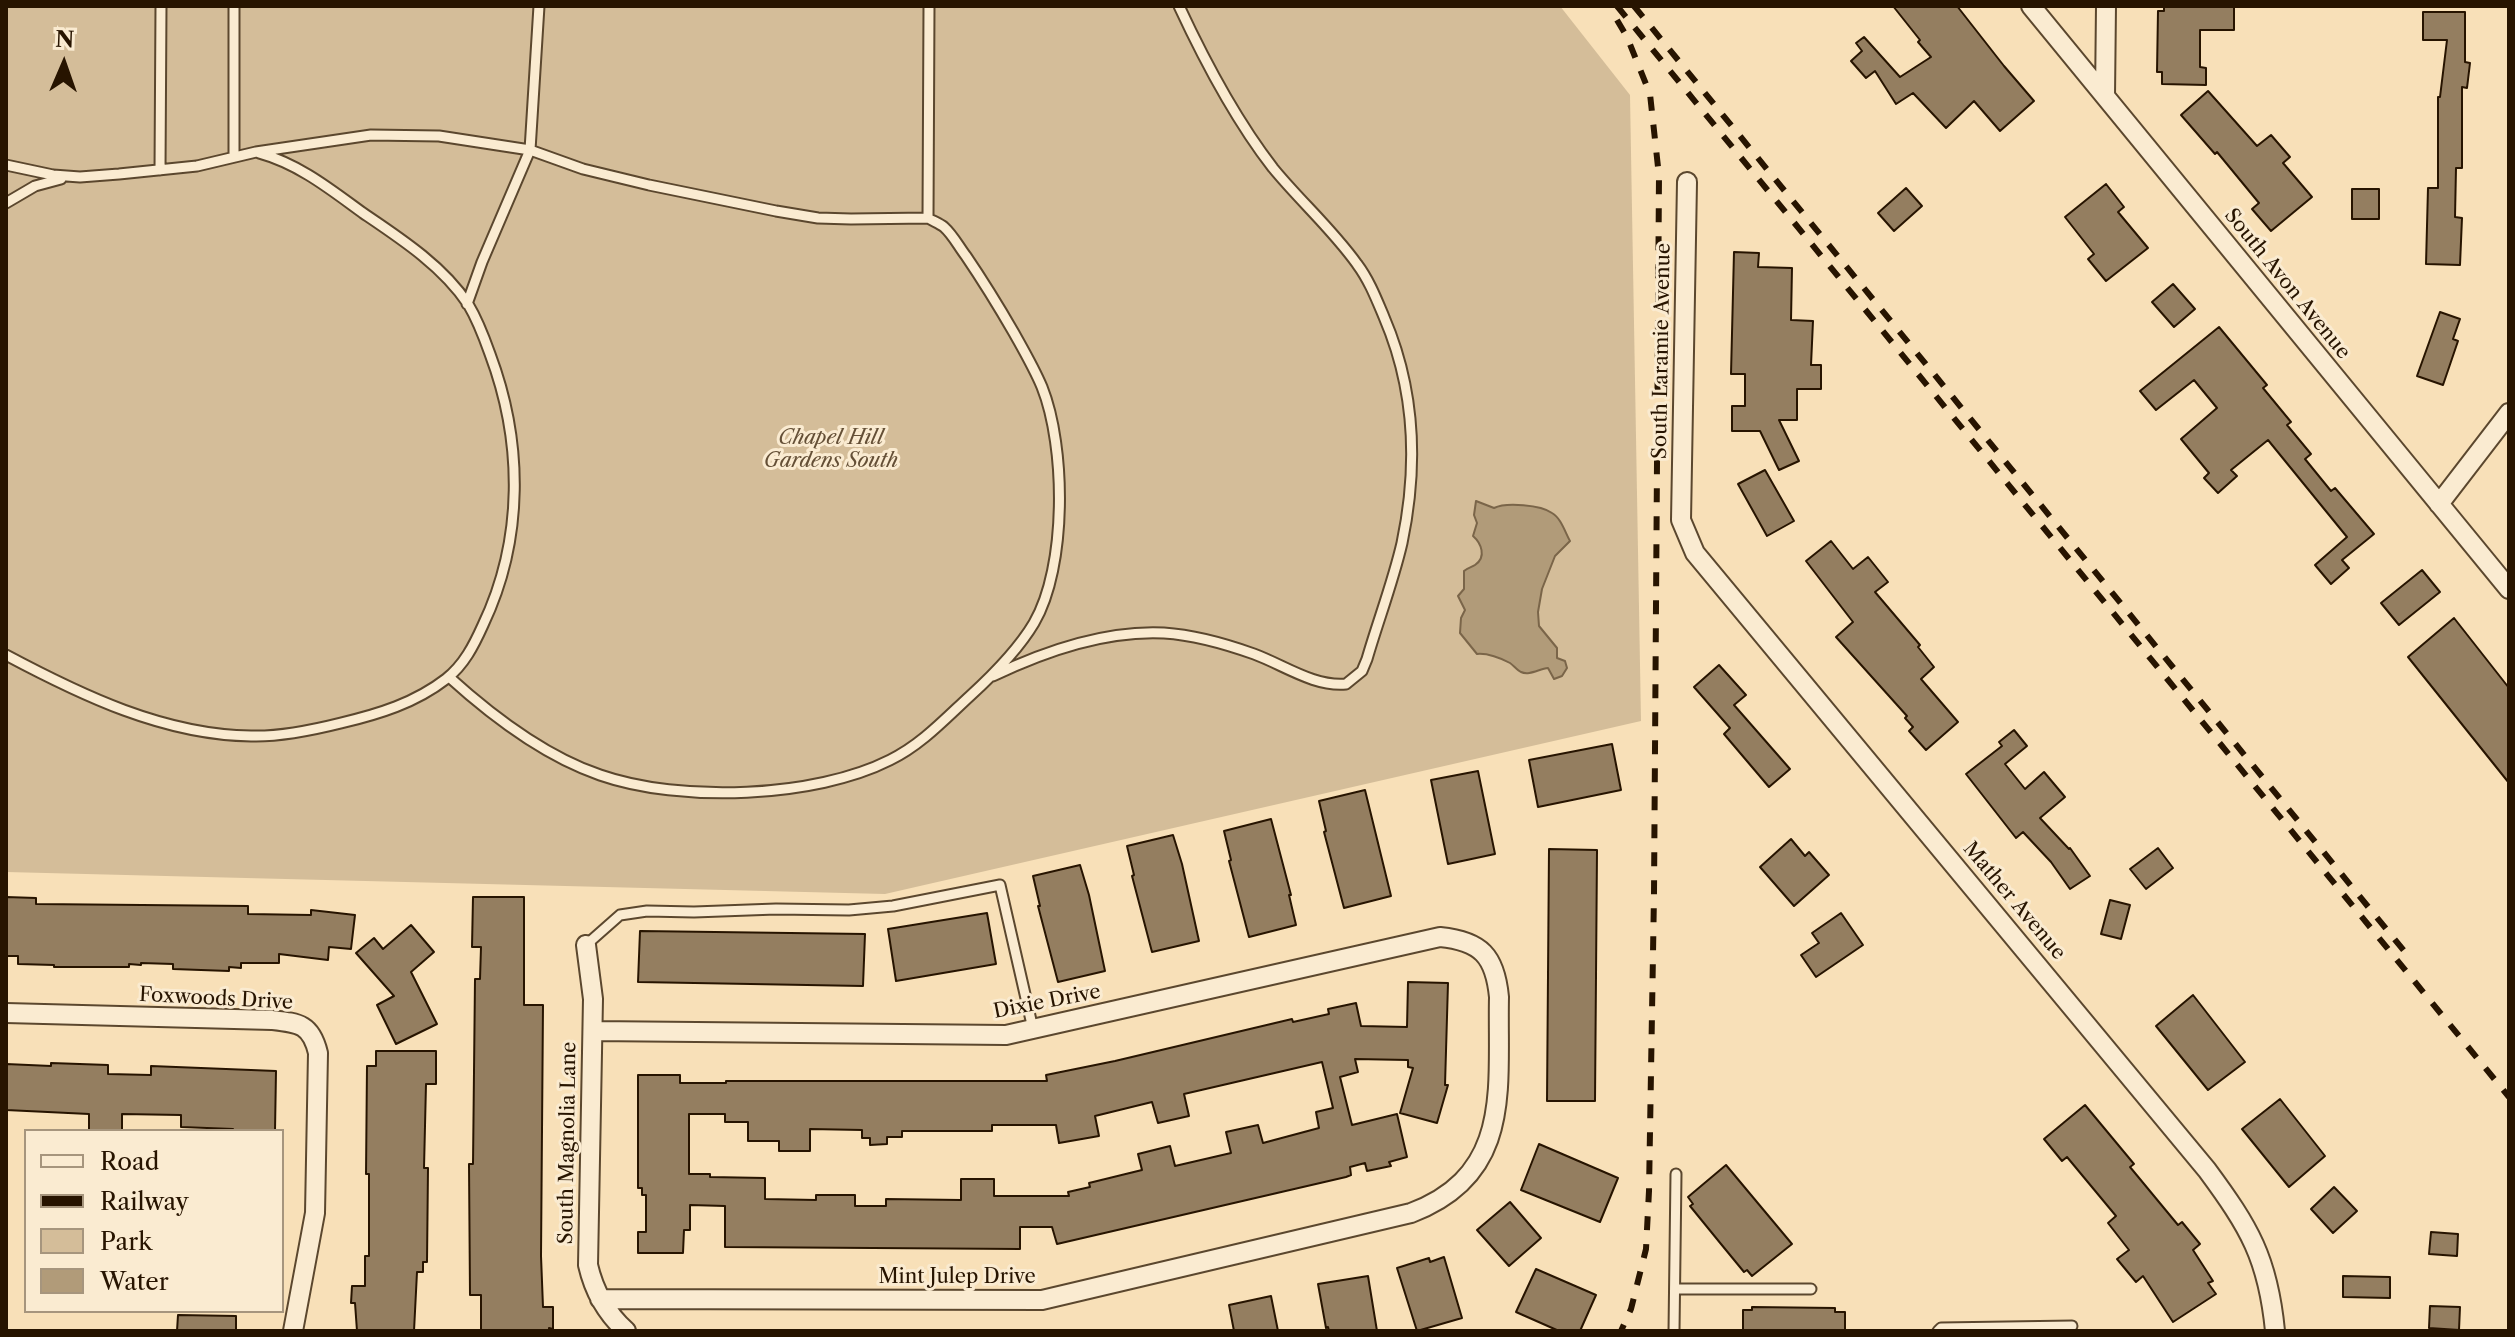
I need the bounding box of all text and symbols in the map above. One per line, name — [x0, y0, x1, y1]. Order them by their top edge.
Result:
north arrow — [24, 24, 104, 104]
text: N — [55, 26, 75, 53]
street label: South Avon Avenue — [2219, 204, 2355, 364]
street label: South Laramie Avenue — [1648, 243, 1676, 459]
park label: Chapel Hill Gardens South — [764, 426, 898, 473]
street label: Mather Avenue — [1958, 837, 2070, 965]
street label: Dixie Drive — [991, 980, 1103, 1024]
street label: Foxwoods Drive — [138, 983, 294, 1015]
street label: South Magnolia Lane — [554, 1041, 582, 1245]
legend — [24, 1129, 284, 1313]
text: Road — [100, 1147, 159, 1176]
text: Railway — [100, 1187, 189, 1216]
text: Park — [100, 1227, 152, 1256]
street label: Mint Julep Drive — [878, 1265, 1036, 1289]
text: Water — [100, 1267, 169, 1296]

